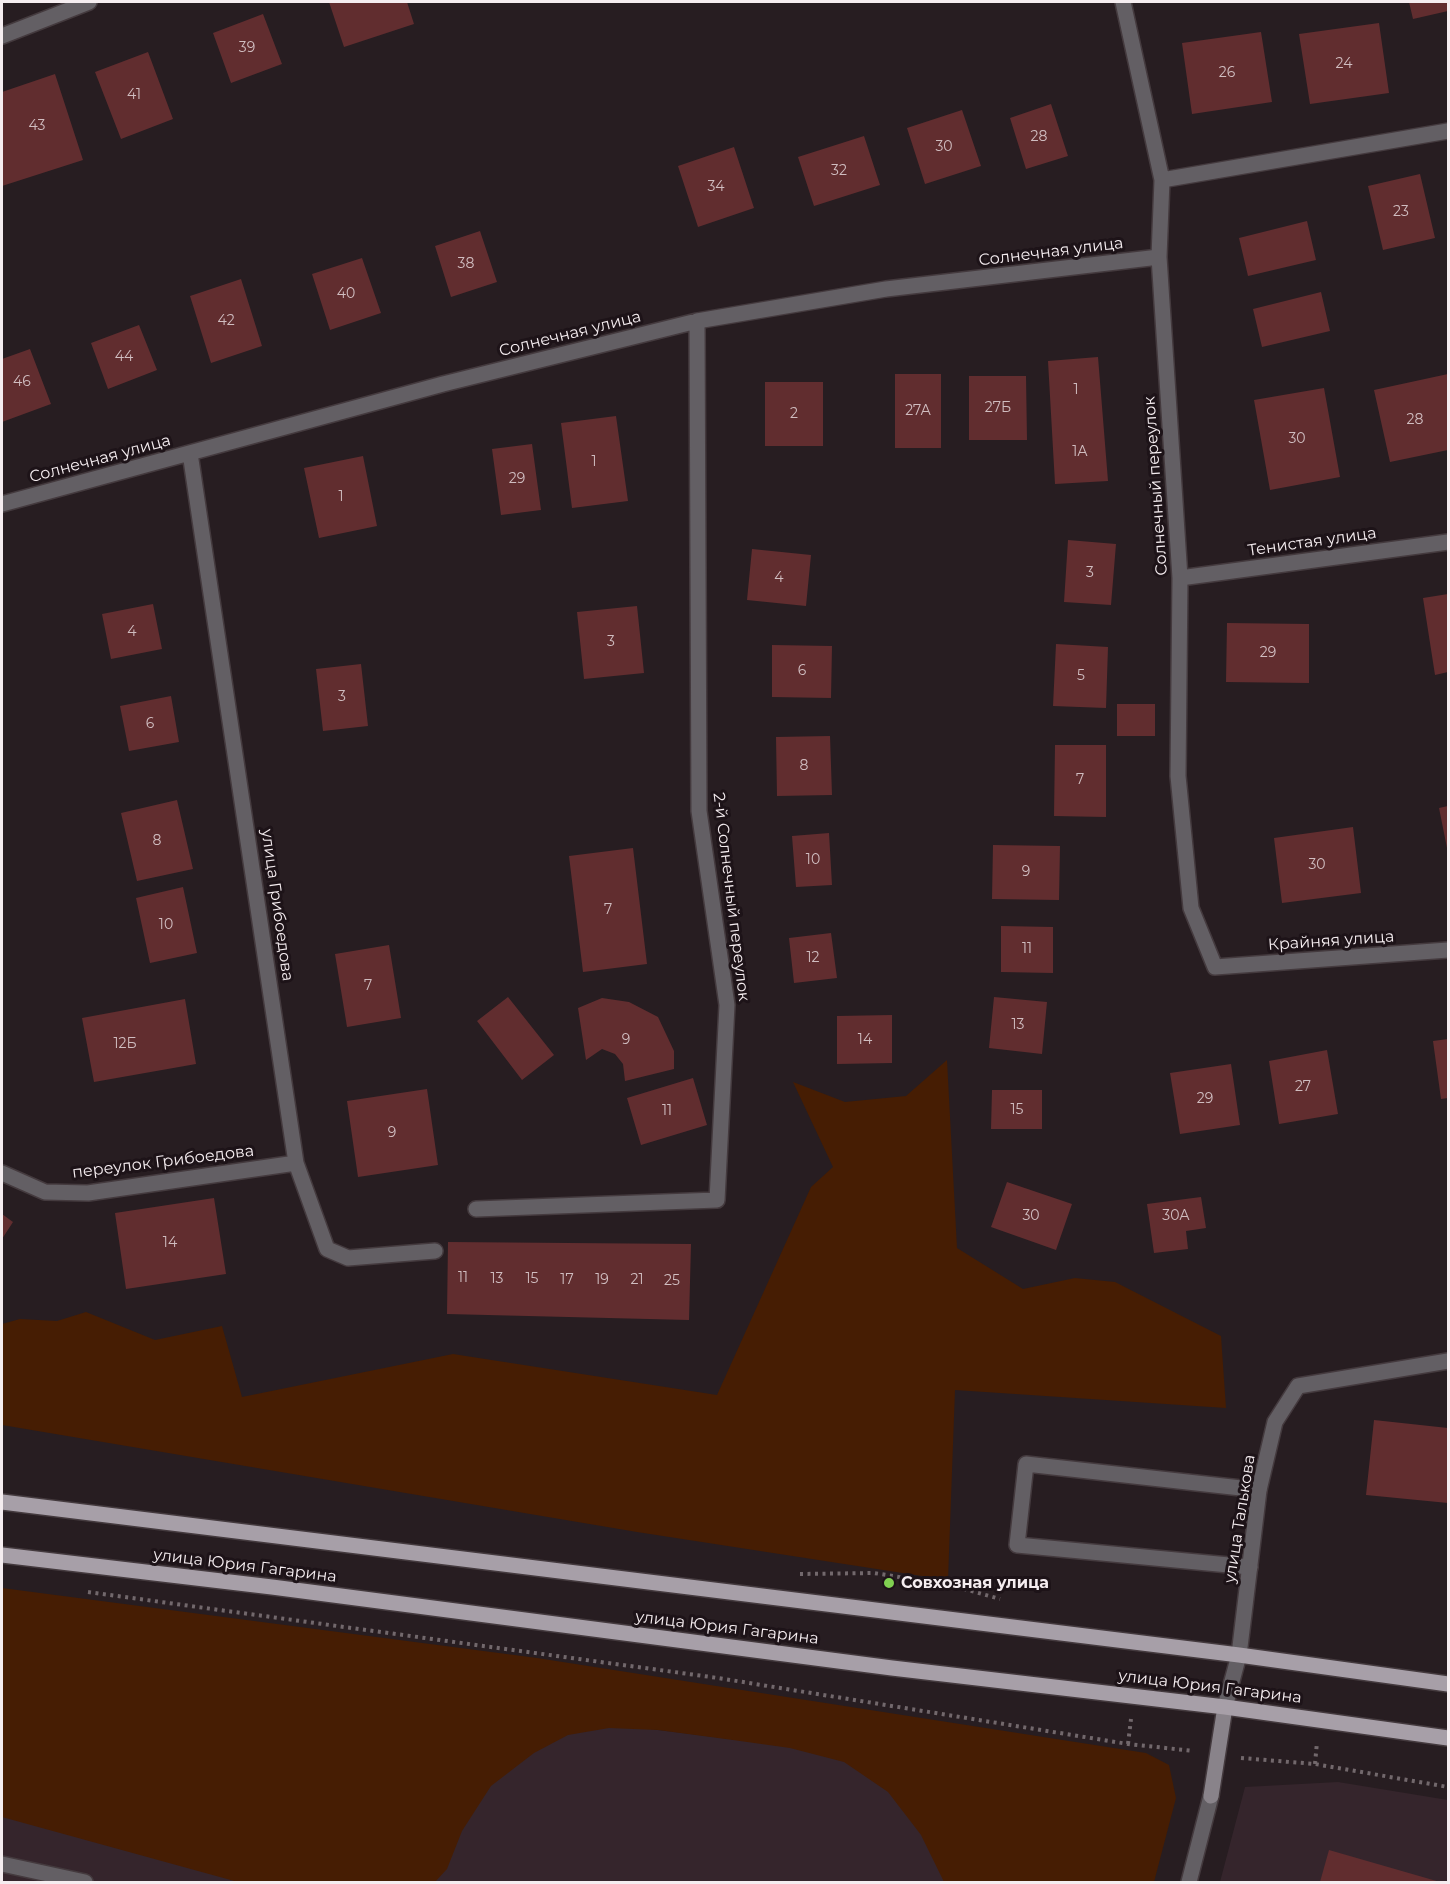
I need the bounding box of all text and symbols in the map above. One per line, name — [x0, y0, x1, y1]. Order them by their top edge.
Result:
house number: 39 — [239, 40, 255, 56]
house number: 24 — [1336, 56, 1352, 72]
house number: 26 — [1219, 65, 1235, 81]
house number: 41 — [127, 87, 141, 103]
house number: 43 — [29, 118, 45, 134]
house number: 28 — [1031, 129, 1047, 145]
house number: 30 — [935, 139, 953, 155]
house number: 32 — [831, 163, 847, 179]
house number: 34 — [707, 179, 725, 195]
house number: 23 — [1393, 204, 1409, 220]
street label: Солнечная улица — [978, 234, 1124, 270]
house number: 38 — [458, 256, 474, 272]
house number: 40 — [337, 286, 355, 302]
street label: Солнечная улица — [497, 307, 643, 361]
house number: 42 — [217, 313, 235, 329]
house number: 44 — [115, 349, 133, 365]
house number: 46 — [13, 374, 31, 390]
house number: 1 — [1073, 382, 1079, 398]
street label: Солнечный переулок — [1140, 396, 1172, 576]
house number: 27Б — [985, 400, 1011, 416]
house number: 27А — [905, 403, 931, 419]
house number: 2 — [790, 406, 798, 422]
house number: 28 — [1407, 412, 1423, 428]
street label: Солнечная улица — [27, 431, 173, 487]
house number: 30 — [1288, 431, 1306, 447]
house number: 1А — [1072, 444, 1088, 460]
house number: 1 — [591, 454, 597, 470]
house number: 29 — [509, 471, 525, 487]
house number: 1 — [338, 489, 344, 505]
street label: Тенистая улица — [1246, 523, 1378, 561]
house number: 3 — [1086, 565, 1094, 581]
house number: 4 — [774, 570, 784, 586]
house number: 4 — [127, 624, 137, 640]
house number: 3 — [607, 634, 615, 650]
house number: 29 — [1260, 645, 1276, 661]
house number: 6 — [798, 663, 806, 679]
house number: 5 — [1077, 668, 1085, 684]
house number: 3 — [338, 689, 346, 705]
house number: 6 — [146, 716, 154, 732]
house number: 8 — [800, 758, 808, 774]
house number: 7 — [1076, 772, 1084, 788]
street label: 2-й Солнечный переулок — [709, 792, 753, 1002]
street label: улица Грибоедова — [257, 828, 297, 982]
house number: 8 — [153, 833, 161, 849]
house number: 10 — [806, 852, 820, 868]
house number: 30 — [1308, 857, 1326, 873]
house number: 9 — [1022, 864, 1030, 880]
house number: 7 — [604, 902, 612, 918]
house number: 10 — [159, 917, 173, 933]
street label: Крайняя улица — [1267, 927, 1395, 955]
house number: 11 — [1022, 941, 1032, 957]
house number: 12 — [806, 950, 820, 966]
house number: 7 — [364, 978, 372, 994]
house number: 13 — [1012, 1017, 1024, 1033]
house number: 9 — [622, 1032, 630, 1048]
house number: 14 — [858, 1032, 872, 1048]
house number: 12Б — [113, 1036, 137, 1052]
house number: 27 — [1295, 1079, 1311, 1095]
house number: 29 — [1197, 1091, 1213, 1107]
house number: 15 — [1011, 1102, 1023, 1118]
house number: 11 — [662, 1103, 672, 1119]
house number: 9 — [388, 1125, 396, 1141]
street label: переулок Грибоедова — [71, 1141, 255, 1183]
house number: 30 — [1022, 1208, 1040, 1224]
house number: 30А — [1162, 1208, 1190, 1224]
house number: 14 — [163, 1235, 177, 1251]
house number: 11 — [458, 1270, 468, 1286]
house number: 13 — [491, 1271, 503, 1287]
house number: 15 — [526, 1271, 538, 1287]
house number: 17 — [560, 1272, 574, 1288]
house number: 19 — [595, 1272, 609, 1288]
house number: 21 — [630, 1272, 644, 1288]
house number: 25 — [664, 1273, 680, 1289]
street label: улица Талькова — [1220, 1453, 1260, 1585]
street label: улица Юрия Гагарина — [152, 1545, 338, 1587]
place label: Совхозная улица — [901, 1573, 1049, 1593]
marker: Совхозная улица — [882, 1576, 896, 1590]
street label: улица Юрия Гагарина — [634, 1607, 820, 1649]
street label: улица Юрия Гагарина — [1117, 1666, 1303, 1708]

